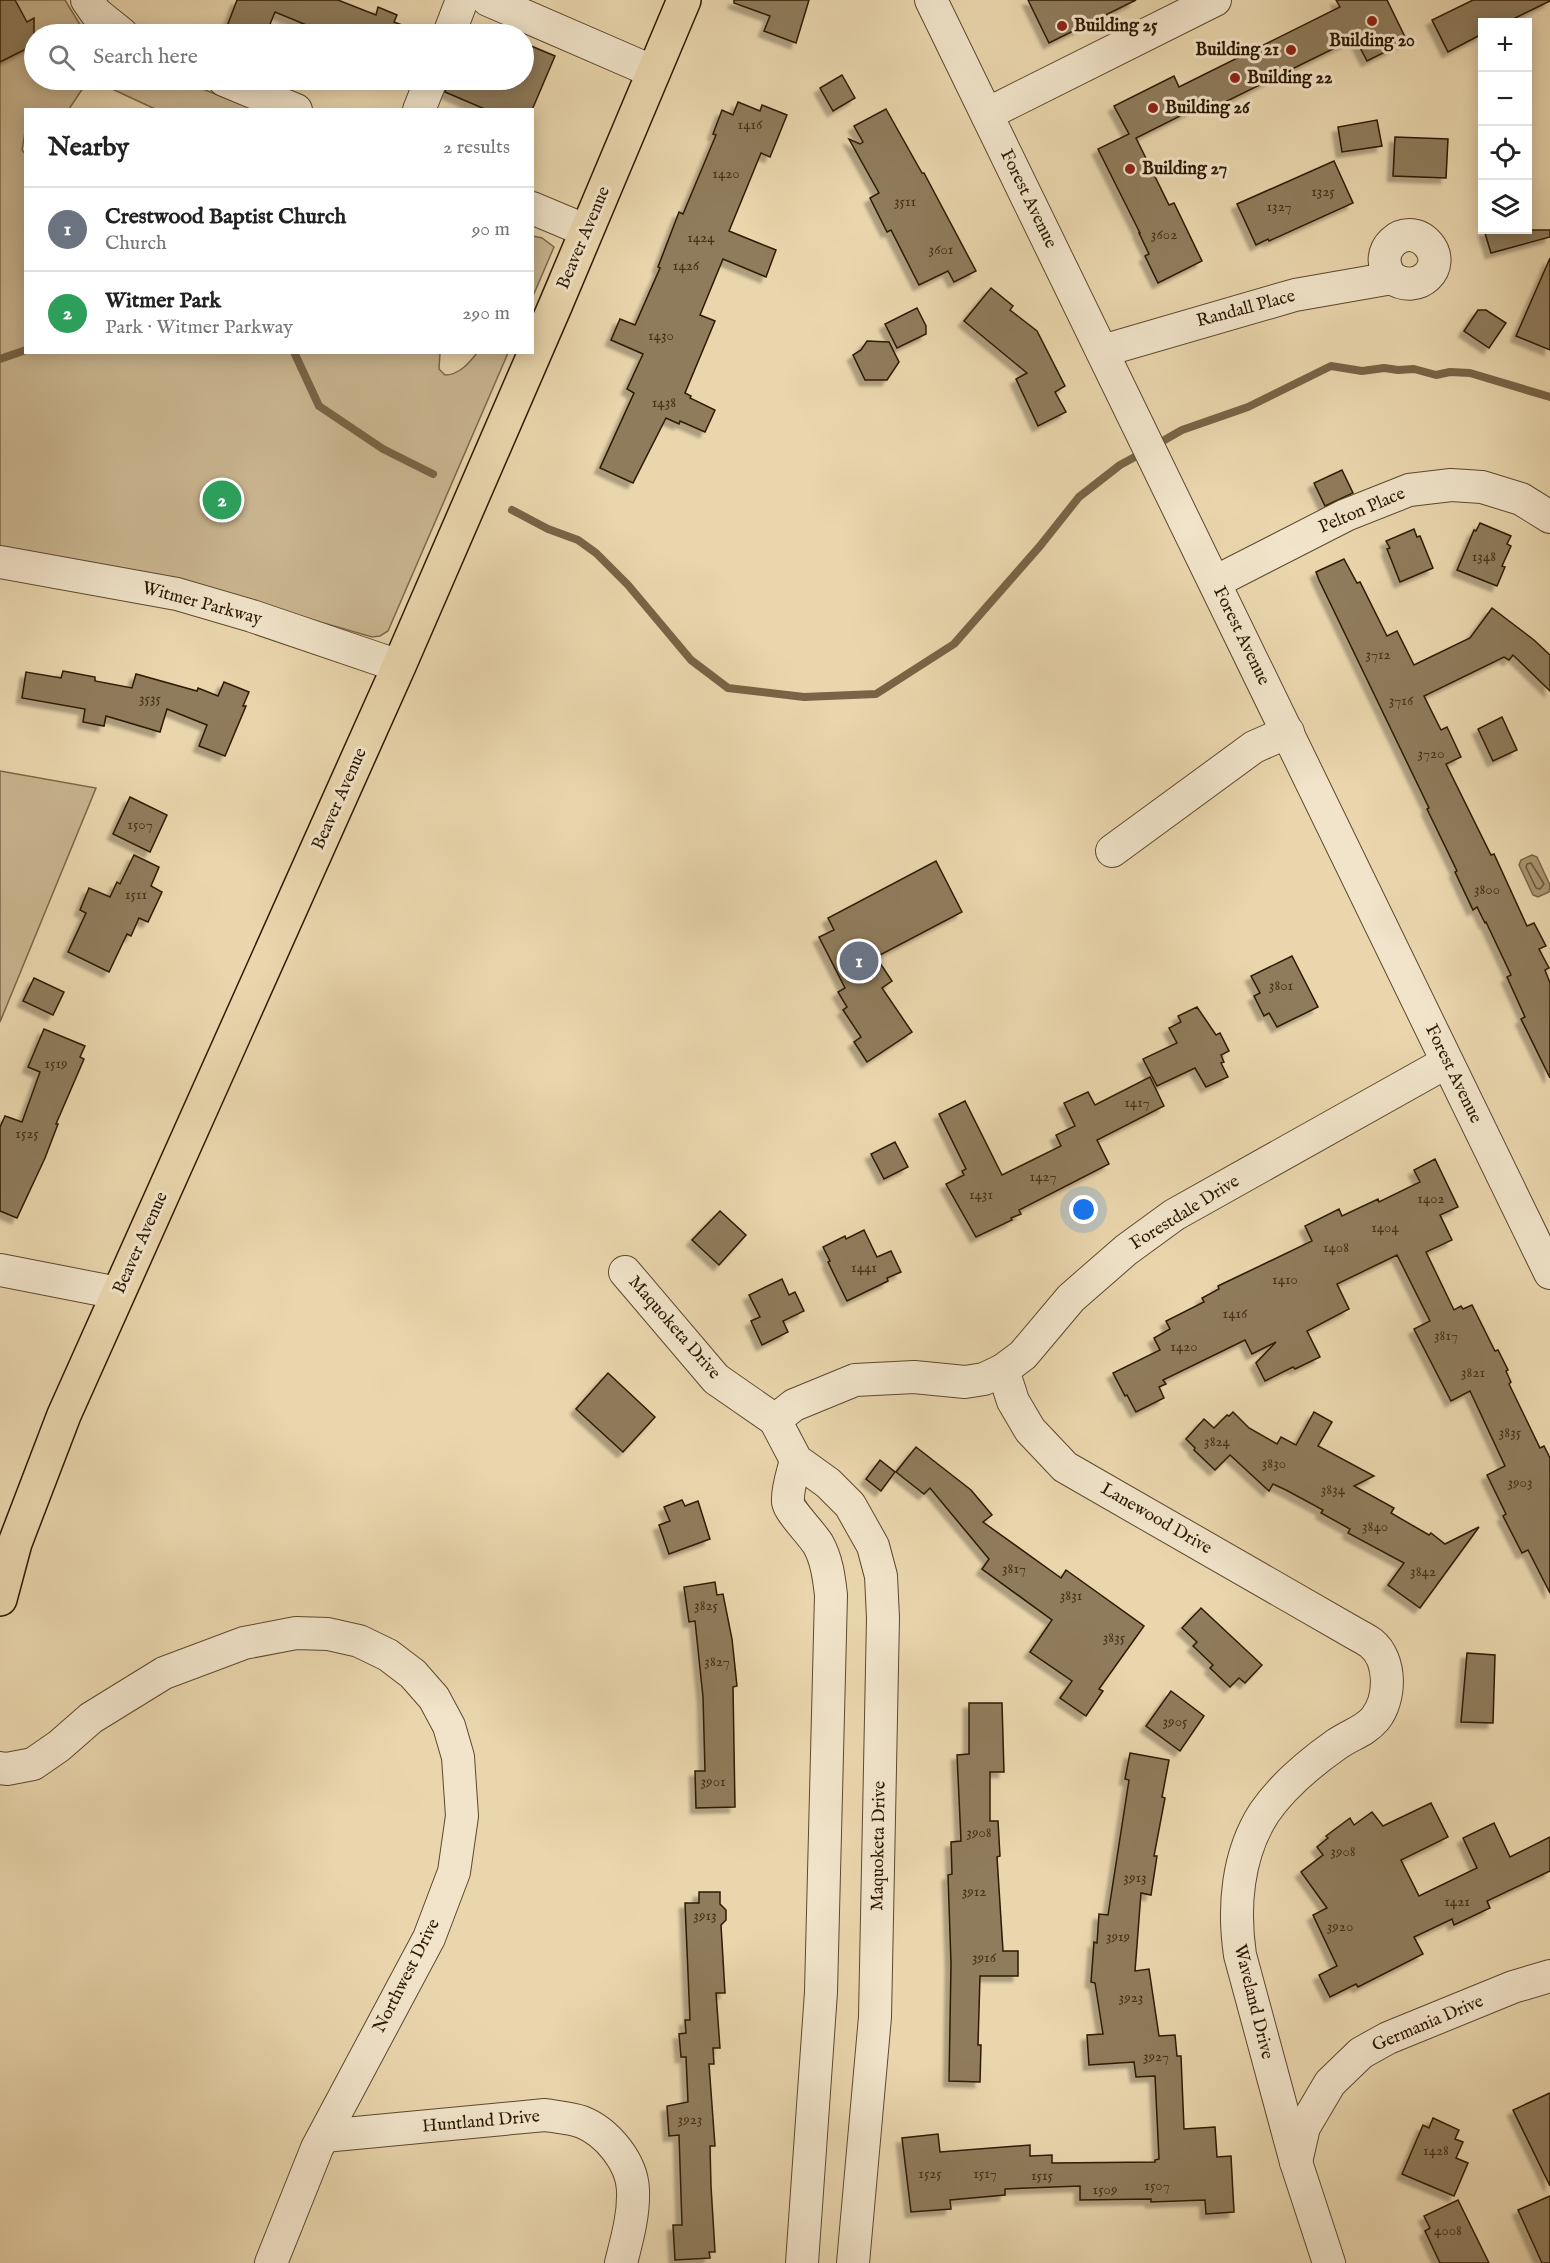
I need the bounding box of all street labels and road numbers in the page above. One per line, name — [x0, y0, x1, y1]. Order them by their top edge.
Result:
street label: Forest Avenue — [994, 146, 1062, 252]
street label: Beaver Avenue — [552, 183, 616, 293]
street label: Randall Place — [1194, 285, 1298, 333]
street label: Pelton Place — [1315, 482, 1409, 540]
street label: Witmer Parkway — [140, 577, 265, 631]
street label: Forest Avenue — [1207, 583, 1275, 689]
street label: Beaver Avenue — [307, 744, 373, 854]
street label: Forest Avenue — [1419, 1021, 1487, 1127]
street label: Forestdale Drive — [1126, 1170, 1244, 1256]
street label: Beaver Avenue — [108, 1188, 174, 1298]
street label: Maquoketa Drive — [623, 1271, 725, 1385]
street label: Lanewood Drive — [1096, 1478, 1216, 1560]
street label: Maquoketa Drive — [866, 1781, 892, 1911]
street label: Northwest Drive — [368, 1915, 446, 2037]
street label: Waveland Drive — [1228, 1942, 1278, 2062]
street label: Germania Drive — [1369, 1990, 1487, 2058]
street label: Huntland Drive — [421, 2105, 541, 2139]

